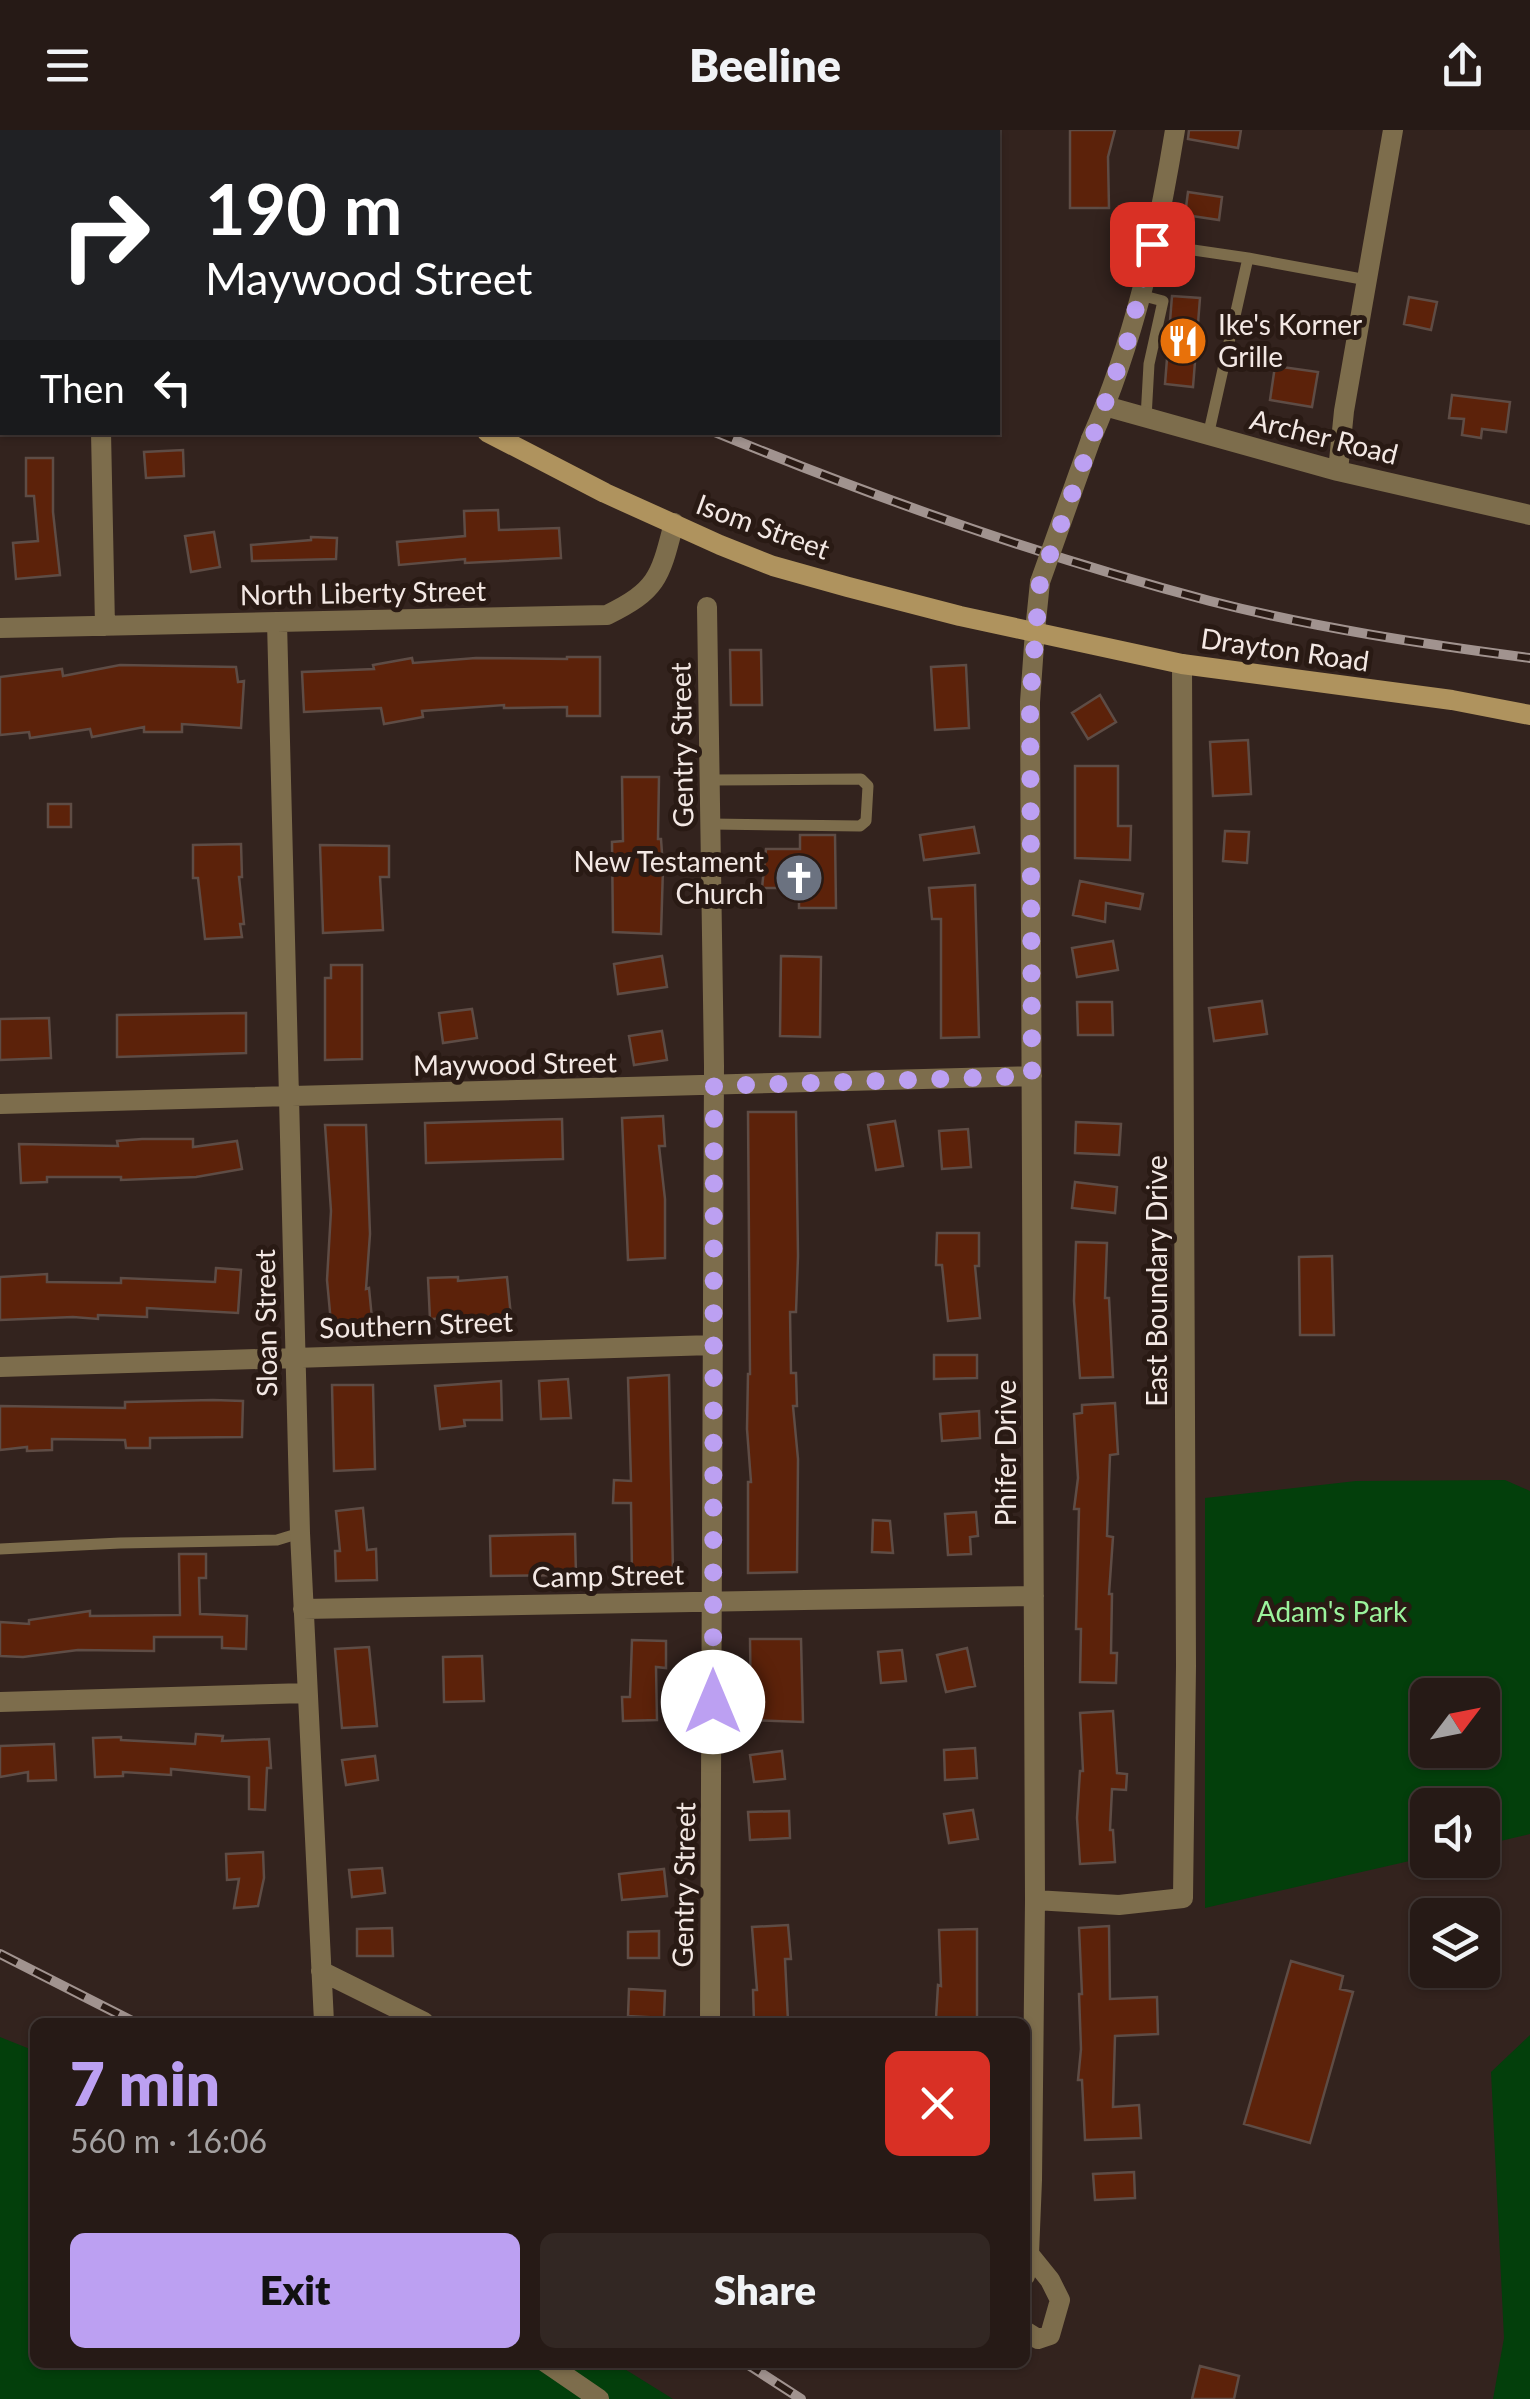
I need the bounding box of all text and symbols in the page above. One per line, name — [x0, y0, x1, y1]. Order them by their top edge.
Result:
icon: menu — [40, 38, 95, 93]
text: Beeline — [689, 38, 841, 92]
icon: share — [1435, 38, 1490, 93]
text: 190 m — [205, 166, 402, 250]
icon: right — [40, 170, 170, 300]
pin — [1110, 202, 1195, 287]
icon: arrive — [1125, 217, 1180, 272]
text: Maywood Street — [205, 251, 532, 305]
place label: Ike's Korner Grille — [1218, 307, 1362, 373]
restaurant icon: Ike's Korner Grille — [1157, 315, 1209, 367]
icon: left — [145, 360, 200, 415]
text: Then — [40, 365, 125, 411]
street label: Archer Road — [1247, 401, 1402, 471]
street label: Isom Street — [692, 486, 835, 566]
street label: North Liberty Street — [240, 573, 486, 611]
street label: Drayton Road — [1199, 620, 1372, 678]
street label: Gentry Street — [663, 662, 699, 828]
place label: New Testament Church — [573, 844, 764, 910]
church icon: New Testament Church — [773, 852, 825, 904]
street label: Maywood Street — [413, 1044, 617, 1082]
street label: East Boundary Drive — [1139, 1155, 1173, 1407]
street label: Sloan Street — [247, 1249, 283, 1397]
street label: Southern Street — [319, 1304, 513, 1344]
street label: Phifer Drive — [988, 1380, 1022, 1526]
street label: Camp Street — [532, 1557, 684, 1593]
park label: Adam's Park — [1257, 1594, 1408, 1628]
position arrow — [661, 1650, 765, 1754]
north arrow — [1410, 1678, 1500, 1768]
map controls — [1410, 1678, 1500, 1988]
button: sound — [1410, 1788, 1500, 1878]
street label: Gentry Street — [665, 1802, 701, 1968]
button: layers — [1410, 1898, 1500, 1988]
text: 7 min — [70, 2047, 220, 2119]
button: close — [885, 2051, 990, 2156]
text: 560 m · 16:06 — [70, 2121, 267, 2160]
button: Exit — [70, 2233, 520, 2348]
button: Share — [540, 2233, 990, 2348]

